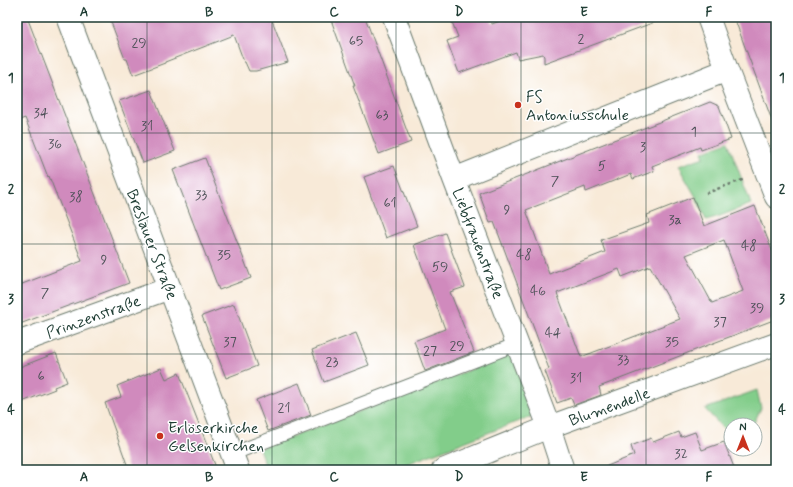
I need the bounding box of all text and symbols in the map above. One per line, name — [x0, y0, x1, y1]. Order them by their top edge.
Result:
text: A — [80, 4, 88, 21]
text: B — [205, 4, 214, 21]
text: C — [329, 4, 339, 21]
text: D — [455, 4, 464, 21]
text: E — [580, 4, 588, 21]
text: F — [706, 4, 713, 21]
house number: 2 — [578, 30, 585, 48]
house number: 65 — [349, 32, 363, 50]
house number: 29 — [131, 34, 147, 52]
text: 1 — [8, 70, 14, 87]
text: 1 — [779, 70, 785, 87]
place label: FS Antoniusschule — [526, 87, 629, 126]
marker: FS Antoniusschule — [513, 100, 523, 110]
house number: 34 — [34, 104, 49, 122]
house number: 63 — [375, 106, 389, 124]
house number: 31 — [141, 117, 153, 135]
house number: 1 — [691, 123, 697, 141]
house number: 36 — [48, 135, 62, 153]
house number: 3 — [640, 138, 646, 156]
house number: 5 — [598, 157, 606, 175]
house number: 7 — [551, 172, 560, 190]
text: 2 — [8, 181, 15, 198]
text: 2 — [779, 181, 786, 198]
street label: Liebfrauenstraße — [447, 185, 508, 302]
street label: Breslauer Straße — [121, 186, 182, 303]
house number: 33 — [195, 186, 207, 204]
house number: 38 — [69, 188, 83, 206]
house number: 61 — [383, 194, 397, 212]
house number: 9 — [504, 201, 511, 219]
house number: 3a — [668, 211, 682, 229]
house number: 48 — [741, 237, 757, 255]
house number: 35 — [217, 246, 231, 264]
house number: 48 — [516, 246, 532, 264]
house number: 9 — [101, 251, 108, 269]
house number: 59 — [432, 258, 448, 276]
house number: 46 — [530, 282, 546, 300]
house number: 7 — [41, 284, 50, 302]
text: 3 — [8, 291, 14, 308]
street label: Prinzenstraße — [43, 291, 144, 344]
text: 3 — [779, 291, 785, 308]
house number: 39 — [750, 299, 764, 317]
house number: 37 — [713, 313, 727, 331]
house number: 44 — [545, 324, 562, 342]
house number: 37 — [223, 333, 237, 351]
house number: 35 — [665, 333, 679, 351]
house number: 29 — [449, 337, 465, 355]
house number: 27 — [423, 342, 437, 360]
house number: 33 — [617, 351, 629, 369]
house number: 23 — [326, 353, 338, 371]
house number: 6 — [37, 367, 45, 385]
house number: 31 — [570, 369, 582, 387]
street label: Blumendelle — [566, 383, 653, 432]
house number: 21 — [278, 399, 290, 417]
text: 4 — [7, 402, 15, 419]
text: 4 — [778, 402, 786, 419]
north arrow — [723, 417, 763, 457]
place label: Erlöserkirche Gelsenkirchen — [168, 418, 264, 457]
text: N — [739, 421, 747, 435]
marker: Erlöserkirche Gelsenkirchen — [155, 431, 165, 441]
house number: 32 — [674, 445, 688, 463]
text: A — [80, 469, 88, 486]
text: B — [205, 469, 214, 486]
text: C — [329, 469, 339, 486]
text: D — [455, 469, 464, 486]
text: E — [580, 469, 588, 486]
text: F — [706, 469, 713, 486]

